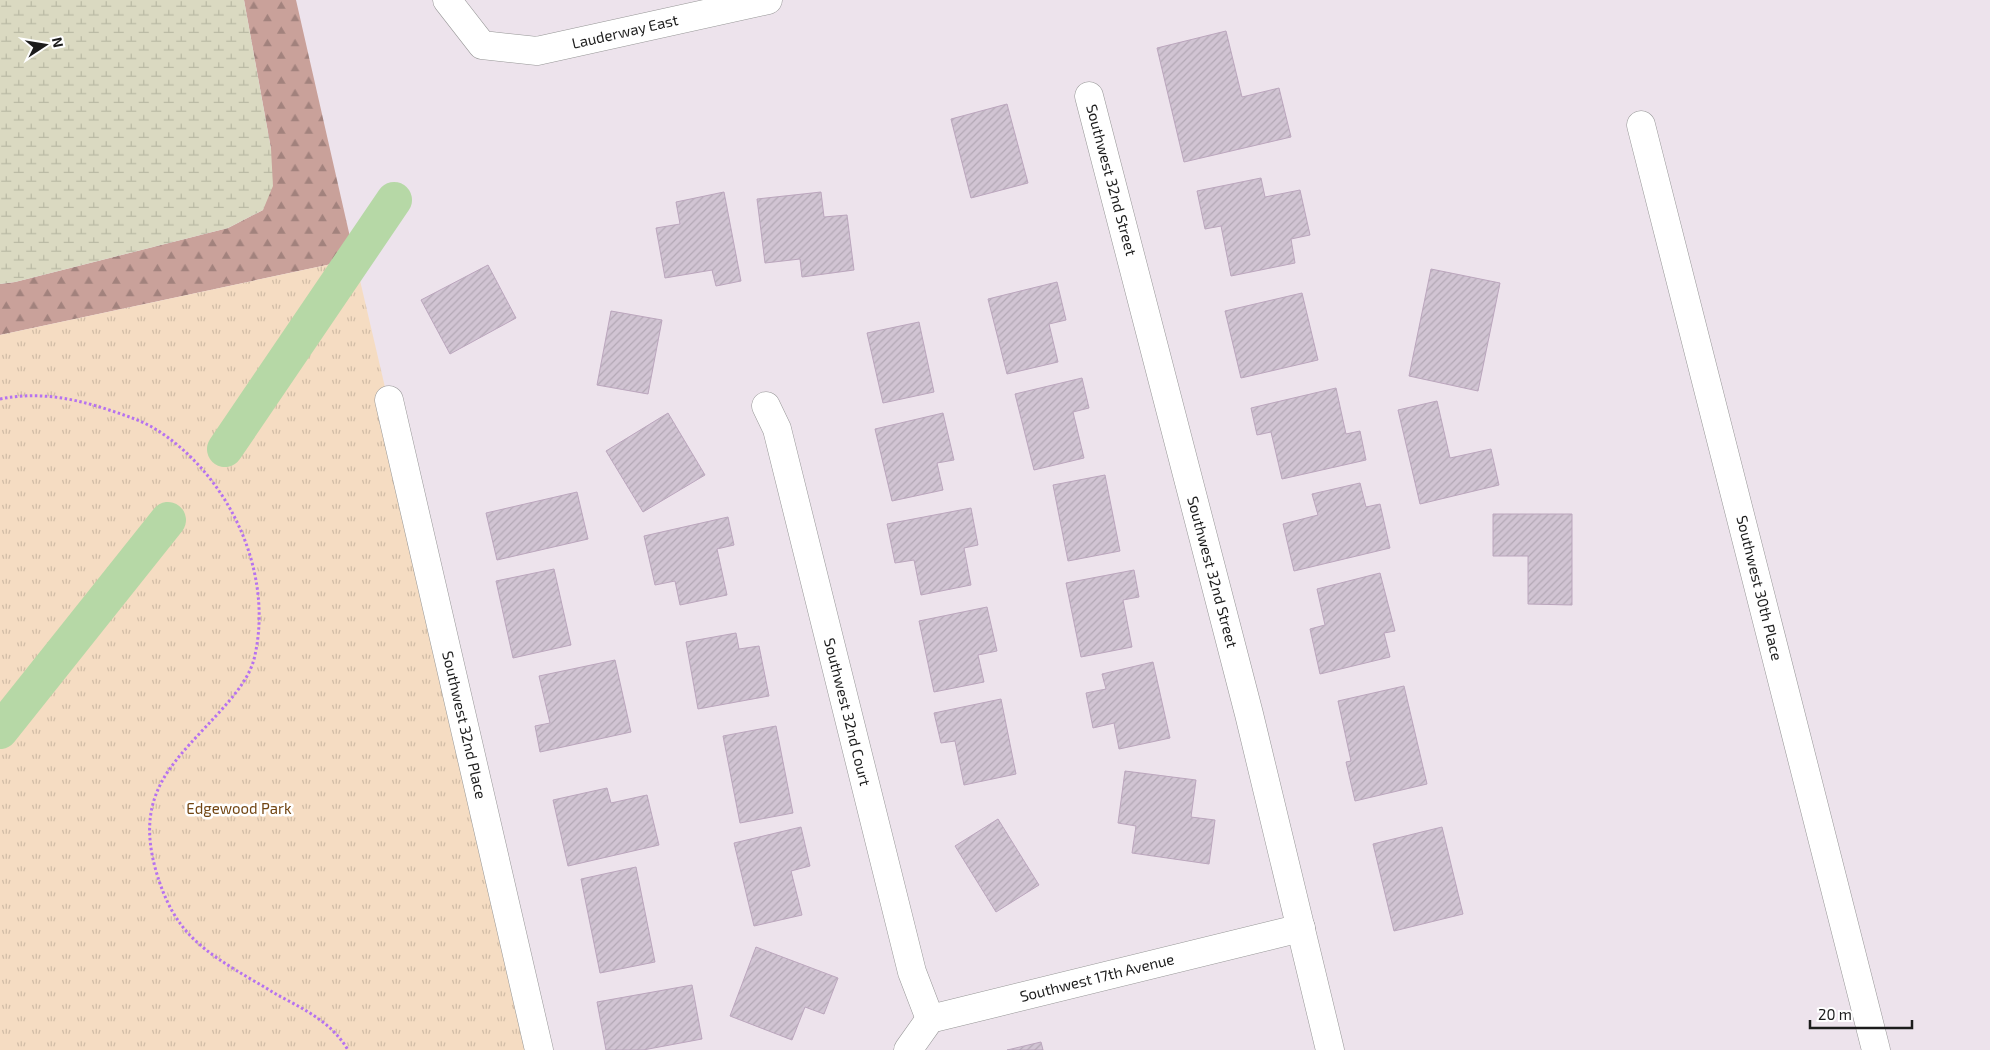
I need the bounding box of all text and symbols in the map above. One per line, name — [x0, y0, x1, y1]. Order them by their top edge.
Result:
street label: Lauderway East — [570, 10, 680, 52]
north arrow — [20, 20, 70, 70]
text: N — [49, 35, 68, 49]
street label: Southwest 32nd Street — [1083, 102, 1141, 258]
street label: Southwest 32nd Street — [1184, 494, 1242, 650]
street label: Southwest 30th Place — [1733, 513, 1787, 662]
street label: Southwest 32nd Court — [821, 636, 875, 788]
street label: Southwest 32nd Place — [439, 649, 491, 800]
park label: Edgewood Park — [186, 799, 292, 817]
street label: Southwest 17th Avenue — [1018, 949, 1176, 1005]
scale bar — [1810, 998, 1912, 1030]
text: 20 m — [1818, 1005, 1852, 1023]

